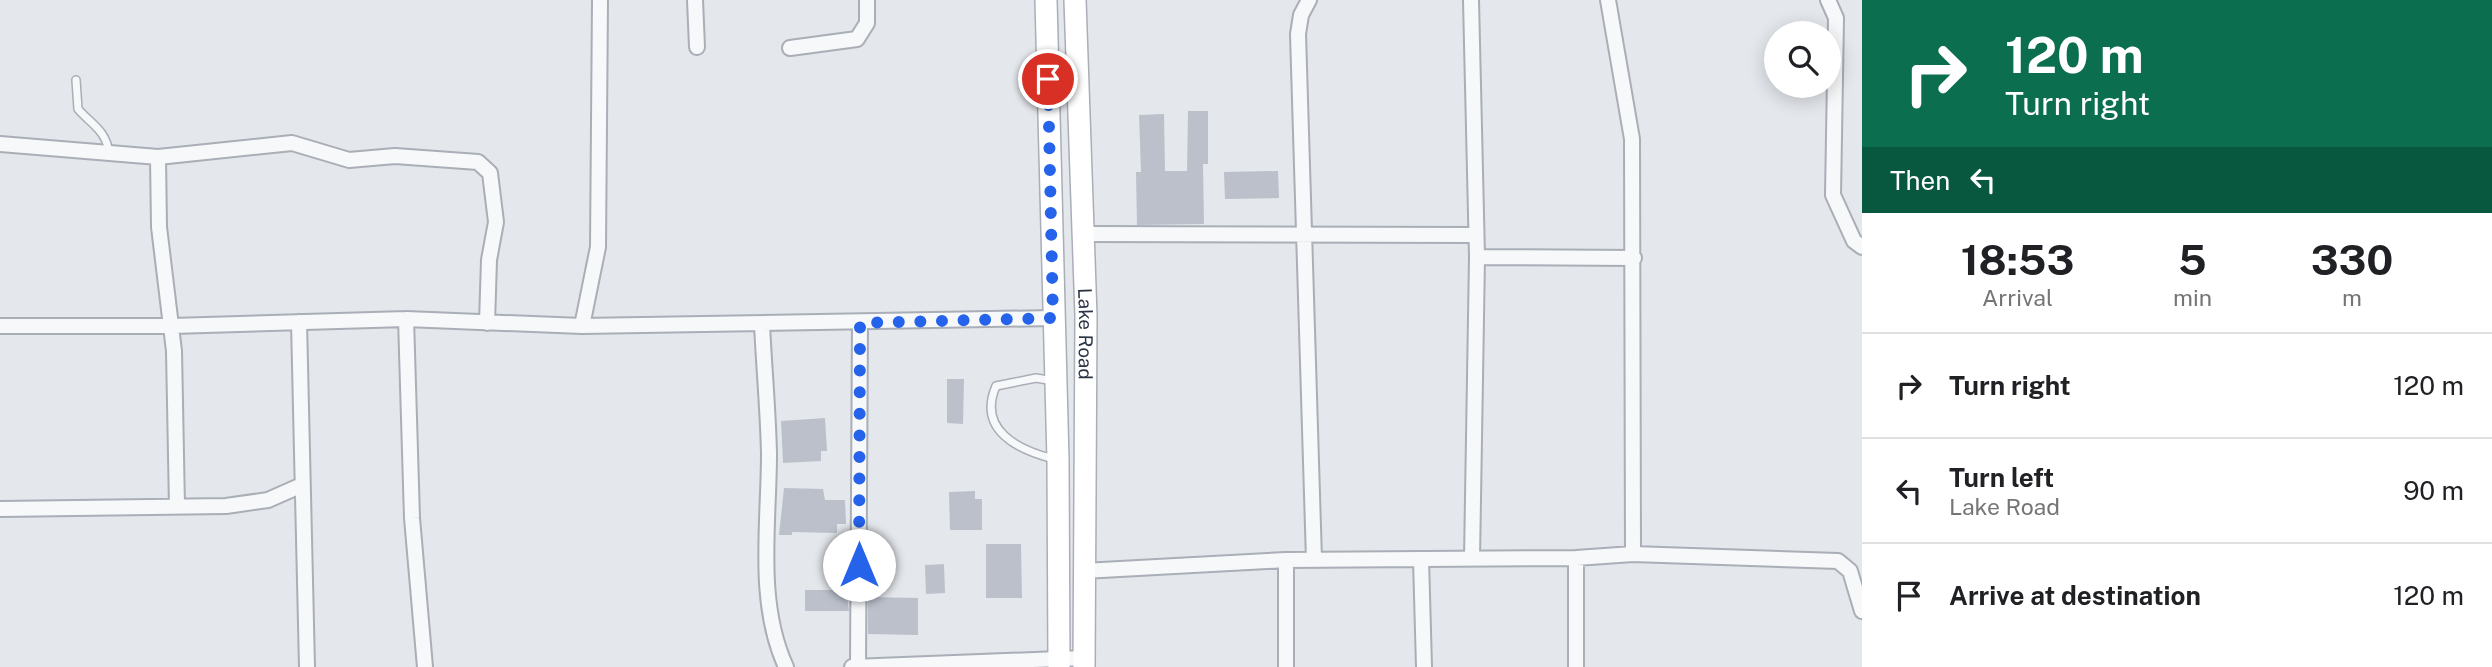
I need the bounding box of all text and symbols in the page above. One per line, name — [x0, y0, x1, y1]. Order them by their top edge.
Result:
map controls — [1764, 21, 1841, 98]
button: search — [1764, 21, 1841, 98]
text: 120 m — [2005, 26, 2144, 84]
icon: right — [1890, 28, 1981, 119]
pin — [1018, 49, 1078, 109]
icon: arrive — [1029, 60, 1067, 98]
text: Turn right — [2005, 85, 2150, 122]
icon: left — [1964, 161, 2002, 199]
text: Then — [1890, 165, 1950, 196]
text: 18:53 — [1961, 235, 2074, 284]
text: 5 — [2178, 235, 2207, 284]
text: 330 — [2311, 235, 2393, 284]
text: Arrival — [1982, 284, 2053, 311]
text: min — [2173, 284, 2212, 311]
text: m — [2342, 284, 2362, 311]
street label: Lake Road — [1074, 288, 1097, 380]
icon: right — [1890, 367, 1928, 405]
text: Turn right — [1949, 370, 2071, 401]
text: 120 m — [2393, 370, 2464, 401]
text: Turn left — [1949, 462, 2054, 493]
icon: left — [1890, 472, 1928, 510]
text: 90 m — [2403, 475, 2464, 506]
text: Lake Road — [1949, 493, 2060, 520]
position arrow — [822, 528, 896, 602]
icon: arrive — [1890, 577, 1928, 615]
text: Arrive at destination — [1949, 580, 2201, 611]
text: 120 m — [2393, 580, 2464, 611]

